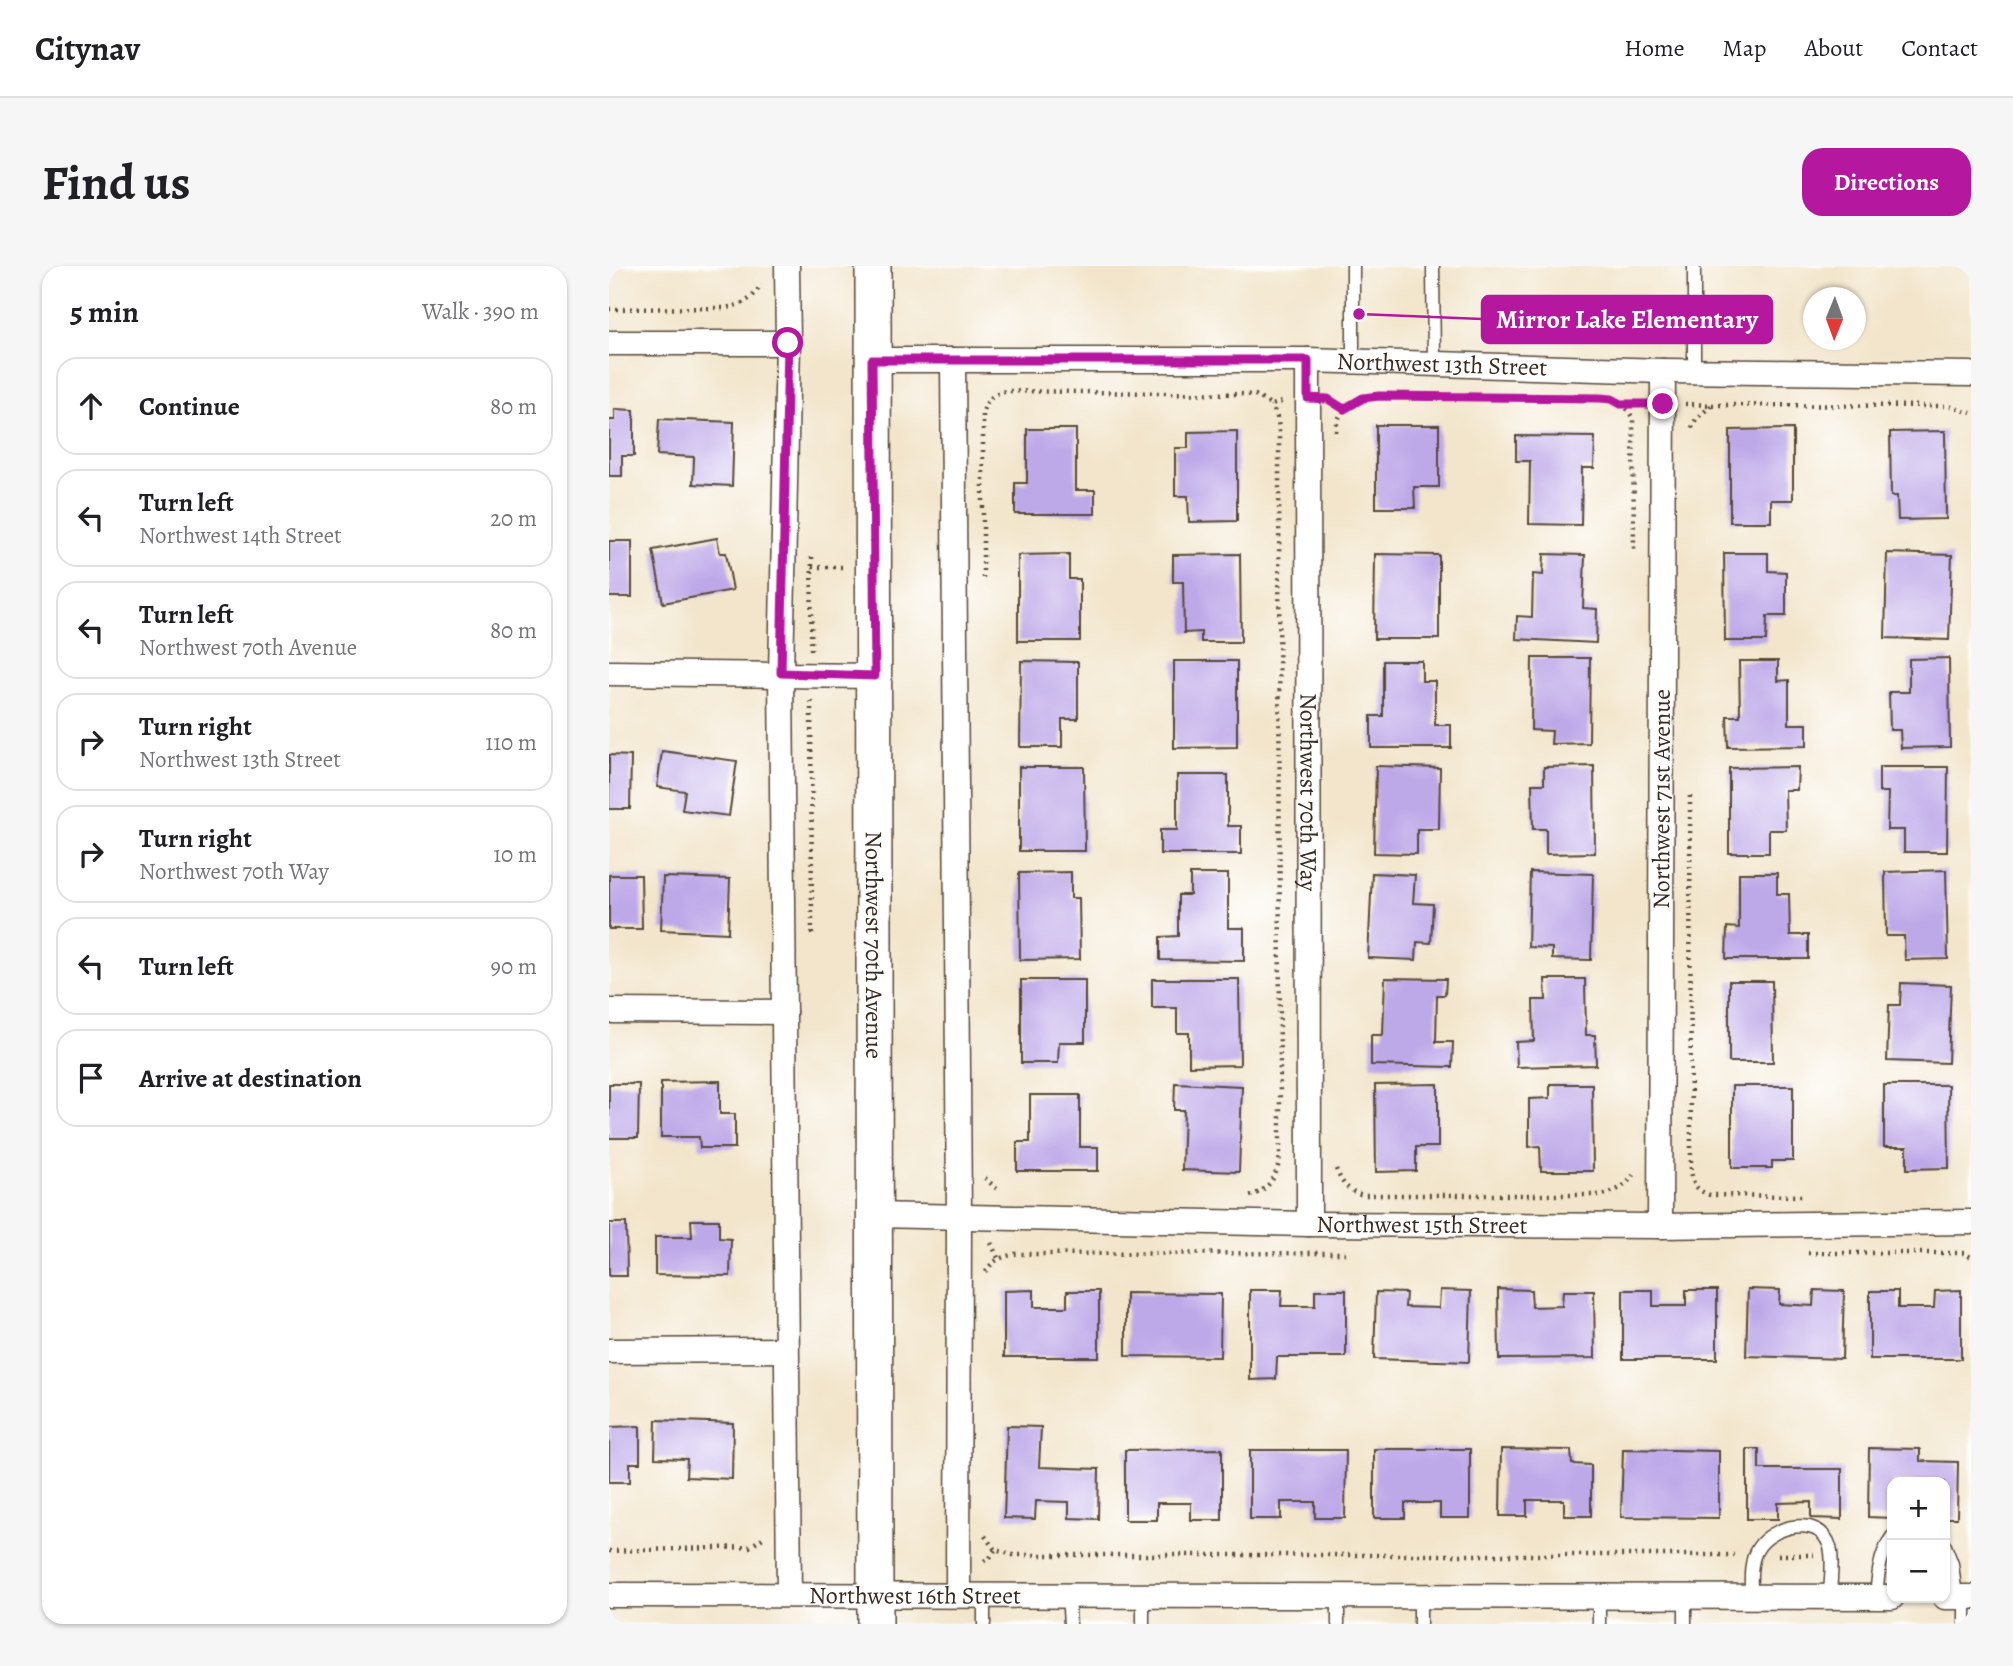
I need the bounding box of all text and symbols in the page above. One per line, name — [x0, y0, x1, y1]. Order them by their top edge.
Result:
text: Citynav — [35, 26, 140, 71]
text: Home — [1624, 32, 1685, 64]
text: Map — [1723, 32, 1767, 64]
text: About — [1805, 32, 1863, 64]
text: Contact — [1901, 32, 1978, 64]
button: Directions — [1802, 148, 1971, 216]
text: Find us — [42, 149, 190, 216]
north arrow — [1803, 287, 1866, 350]
text: 5 min — [70, 292, 139, 332]
text: Walk · 390 m — [422, 296, 539, 327]
callout: Mirror Lake Elementary — [1482, 296, 1772, 343]
text: Mirror Lake Elementary — [1496, 302, 1759, 337]
route start — [772, 327, 803, 358]
street label: Northwest 13th Street — [1336, 345, 1548, 383]
icon: ahead — [72, 387, 110, 425]
route end — [1647, 388, 1678, 419]
text: Continue — [139, 389, 240, 424]
text: 80 m — [490, 391, 537, 422]
text: Turn left — [139, 485, 234, 520]
icon: left — [72, 499, 110, 537]
text: 20 m — [490, 503, 537, 534]
text: Northwest 14th Street — [139, 520, 342, 551]
text: Turn left — [139, 597, 234, 632]
icon: left — [72, 611, 110, 649]
text: 80 m — [490, 615, 537, 646]
text: Northwest 70th Avenue — [139, 632, 357, 663]
street label: Northwest 71st Avenue — [1645, 689, 1678, 909]
street label: Northwest 70th Way — [1292, 693, 1325, 891]
text: Turn right — [139, 709, 252, 744]
icon: right — [72, 723, 110, 761]
text: 110 m — [485, 727, 537, 758]
text: Northwest 13th Street — [139, 744, 341, 775]
text: Turn right — [139, 821, 252, 856]
street label: Northwest 70th Avenue — [858, 831, 890, 1059]
icon: right — [72, 835, 110, 873]
text: 10 m — [493, 839, 537, 870]
text: Northwest 70th Way — [139, 856, 329, 887]
icon: left — [72, 947, 110, 985]
text: Turn left — [139, 949, 234, 984]
text: 90 m — [491, 951, 537, 982]
icon: arrive — [72, 1059, 110, 1097]
text: Arrive at destination — [139, 1061, 362, 1096]
street label: Northwest 15th Street — [1316, 1208, 1528, 1241]
map controls — [1887, 1477, 1950, 1603]
button: + — [1887, 1477, 1950, 1540]
button: − — [1887, 1540, 1950, 1603]
street label: Northwest 16th Street — [809, 1579, 1021, 1612]

